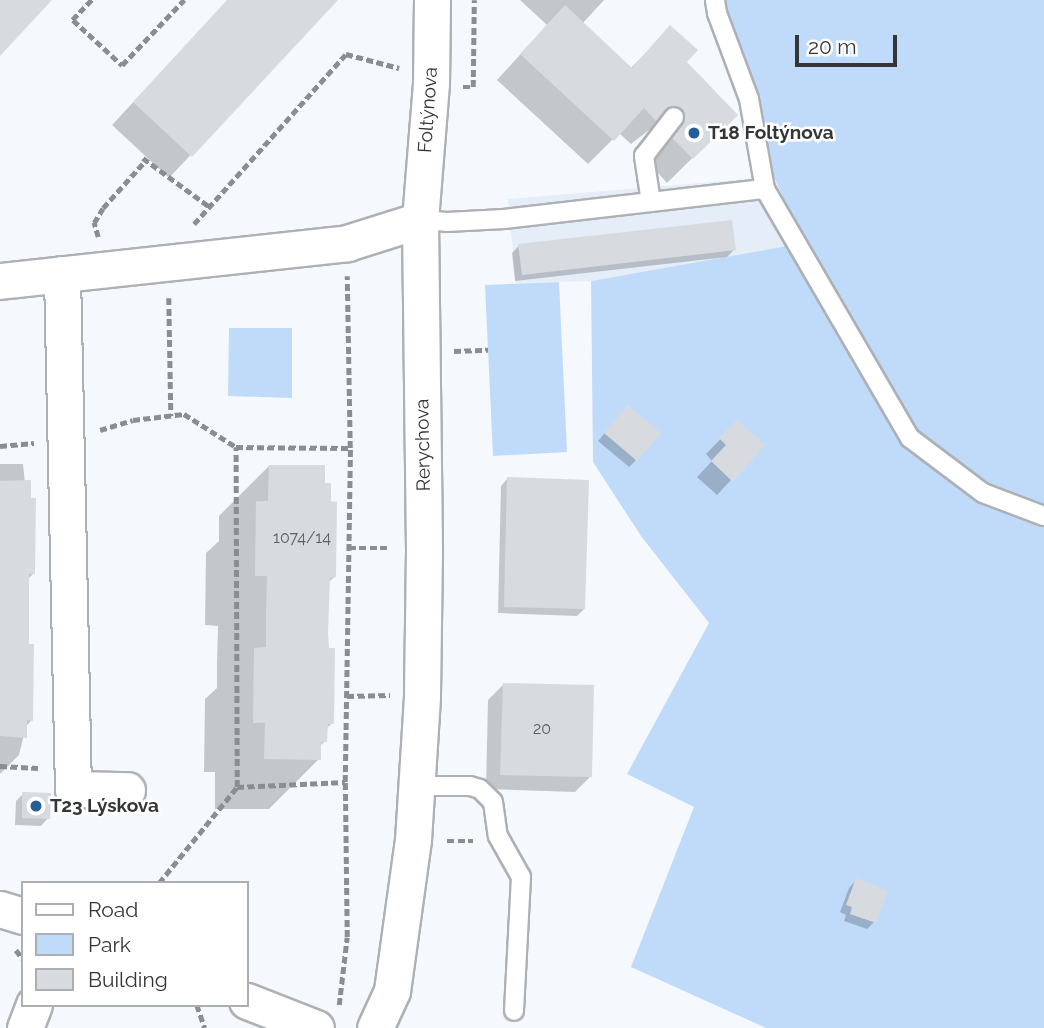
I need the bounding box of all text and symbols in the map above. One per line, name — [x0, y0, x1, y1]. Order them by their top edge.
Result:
scale bar — [799, 21, 900, 65]
text: 20 m — [808, 34, 856, 59]
street label: Foltýnova — [414, 66, 442, 154]
place label: T18 Foltýnova — [708, 122, 834, 144]
marker: T18 Foltýnova — [686, 125, 702, 141]
street label: Rerychova — [411, 399, 435, 491]
house number: 1074/14 — [273, 528, 331, 548]
house number: 20 — [533, 719, 551, 739]
place label: T23 Lýskova — [50, 795, 159, 817]
marker: T23 Lýskova — [28, 798, 44, 814]
legend — [21, 881, 248, 1007]
text: Road — [88, 897, 138, 922]
text: Park — [88, 932, 131, 957]
text: Building — [88, 967, 168, 992]

